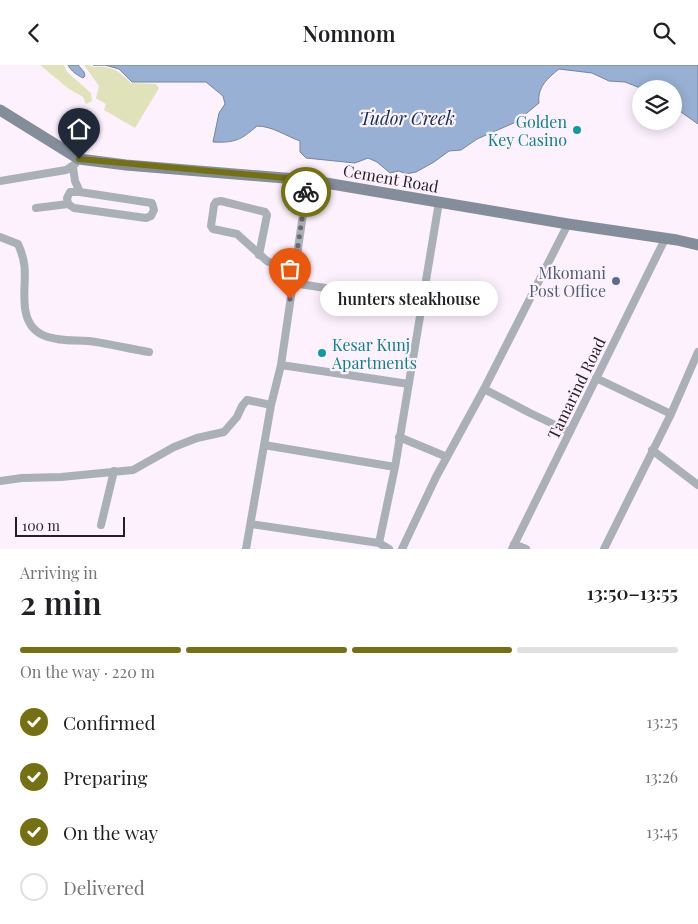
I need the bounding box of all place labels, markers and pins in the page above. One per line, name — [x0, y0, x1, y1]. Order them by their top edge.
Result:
pin — [58, 108, 100, 159]
place label: Golden Key Casino — [488, 111, 567, 150]
marker: Golden Key Casino — [571, 124, 583, 136]
pin — [269, 248, 311, 299]
place label: Mkomani Post Office — [529, 262, 606, 301]
marker: Mkomani Post Office — [610, 275, 622, 287]
callout: hunters steakhouse — [320, 281, 498, 317]
place label: Kesar Kunj Apartments — [331, 334, 417, 373]
marker: Kesar Kunj Apartments — [316, 347, 328, 359]

